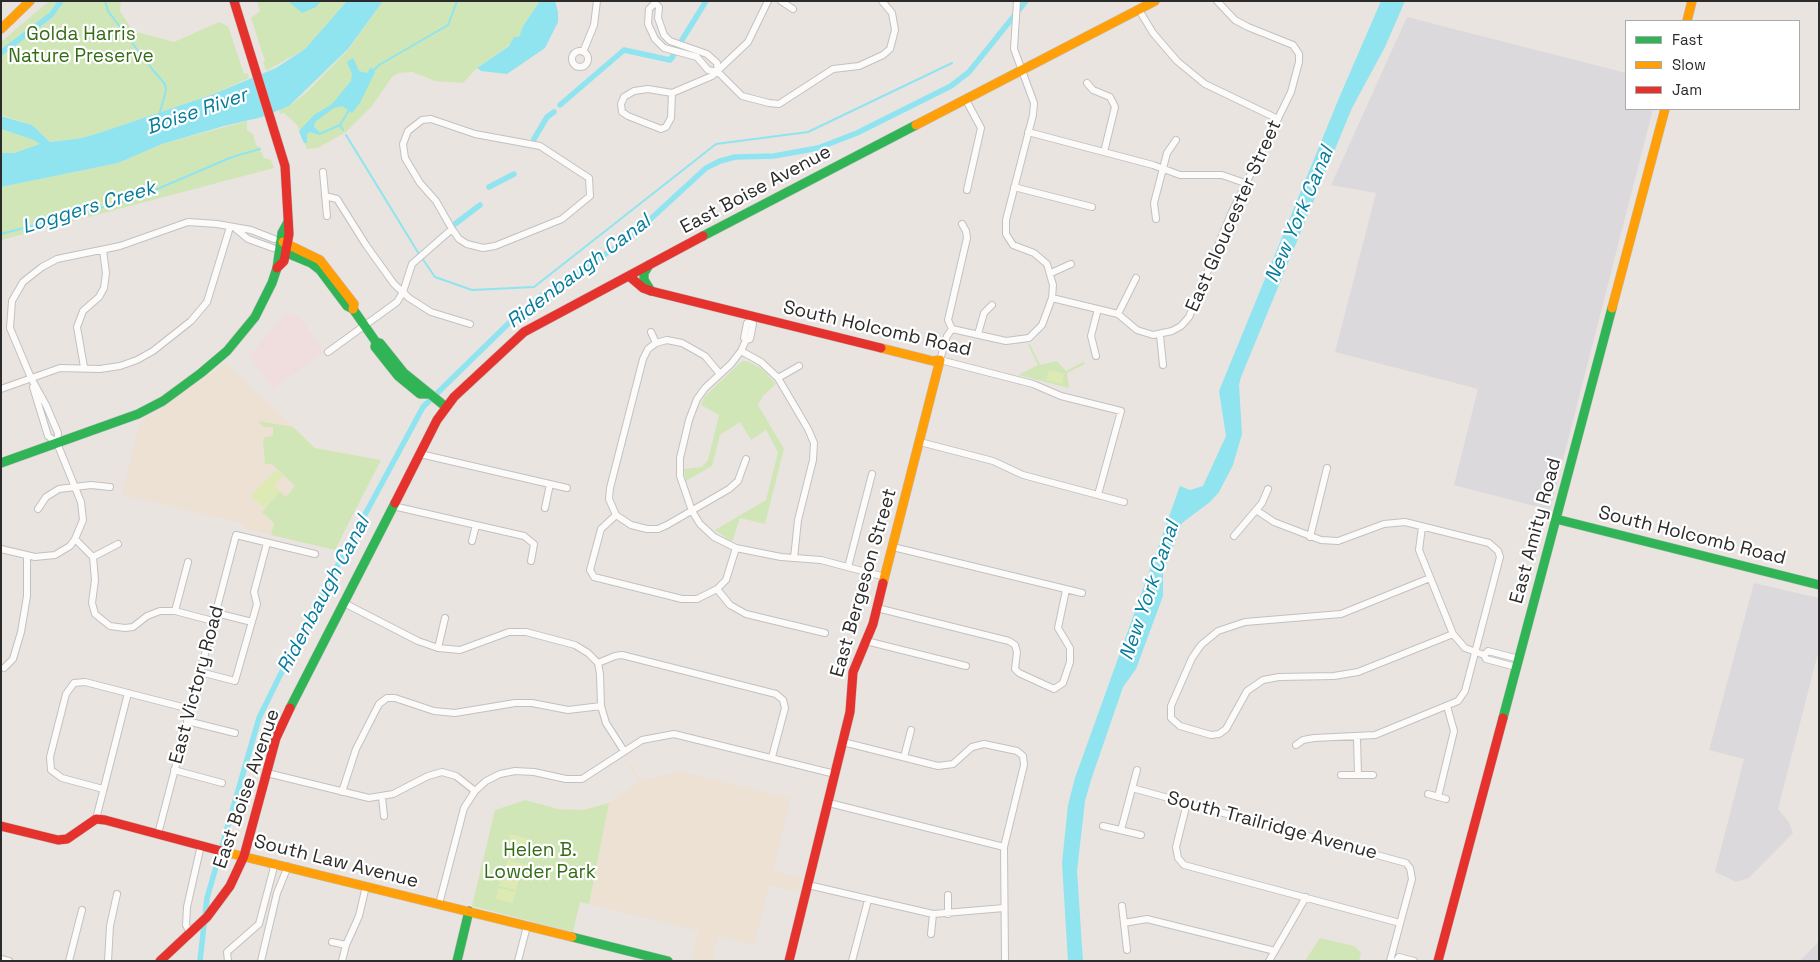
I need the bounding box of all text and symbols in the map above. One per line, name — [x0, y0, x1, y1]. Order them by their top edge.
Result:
legend — [1625, 20, 1800, 110]
park label: Golda Harris Nature Preserve — [8, 24, 154, 68]
text: Fast — [1672, 30, 1703, 49]
text: Slow — [1672, 55, 1706, 74]
text: Jam — [1672, 80, 1702, 99]
water label: Boise River — [143, 84, 251, 140]
street label: East Gloucester Street — [1181, 116, 1287, 316]
street label: East Boise Avenue — [677, 141, 835, 239]
water label: New York Canal — [1261, 143, 1339, 287]
water label: Loggers Creek — [19, 176, 159, 240]
water label: Ridenbaugh Canal — [502, 210, 656, 334]
street label: South Holcomb Road — [781, 296, 973, 362]
street label: East Amity Road — [1506, 456, 1566, 606]
street label: East Bergeson Street — [826, 486, 902, 680]
street label: South Holcomb Road — [1596, 502, 1788, 570]
water label: Ridenbaugh Canal — [273, 513, 375, 677]
water label: New York Canal — [1115, 518, 1185, 664]
street label: East Victory Road — [165, 603, 229, 767]
street label: East Boise Avenue — [209, 706, 285, 872]
street label: South Trailridge Avenue — [1164, 787, 1380, 865]
street label: South Law Avenue — [251, 831, 421, 893]
park label: Helen B. Lowder Park — [484, 840, 596, 884]

